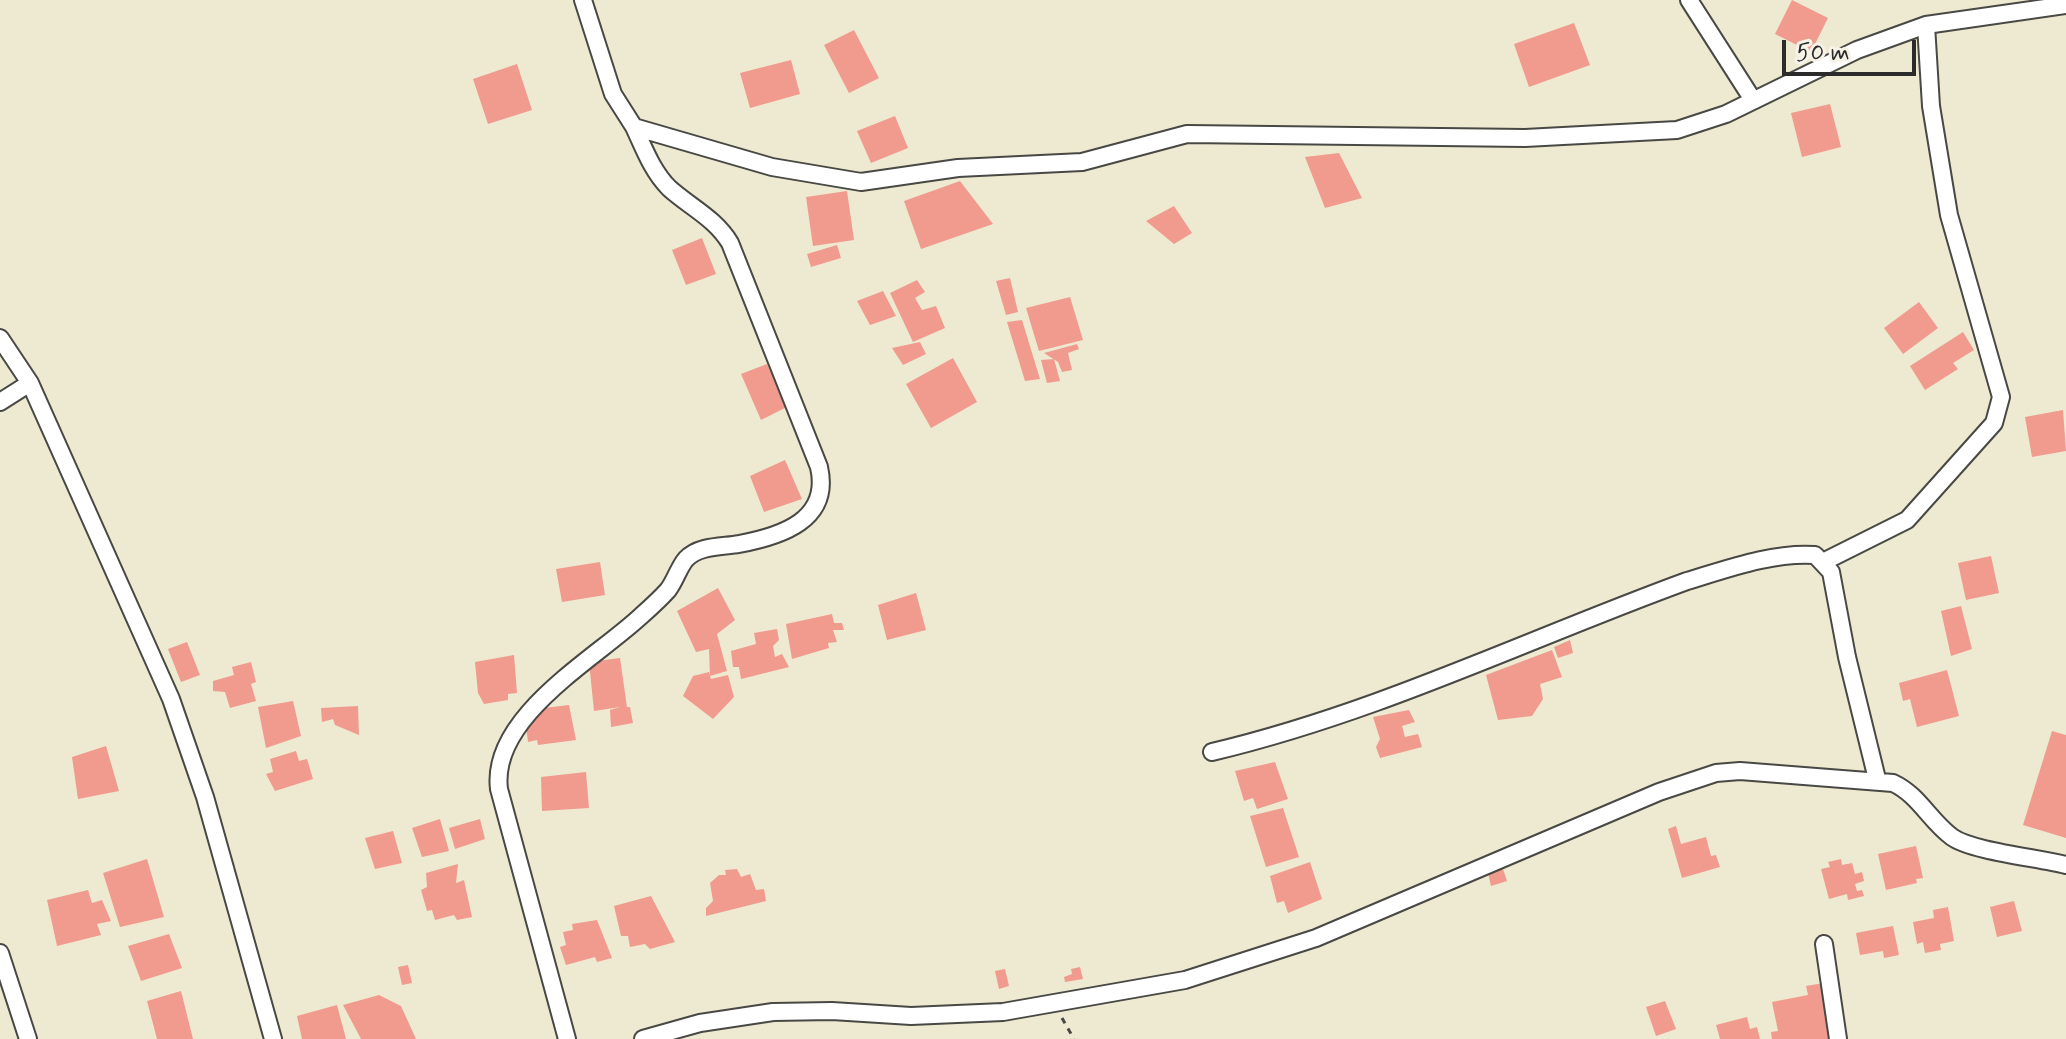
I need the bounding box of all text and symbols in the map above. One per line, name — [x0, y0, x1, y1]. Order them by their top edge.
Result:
scale bar — [1786, 24, 1920, 74]
text: 50 m — [1796, 38, 1850, 69]

